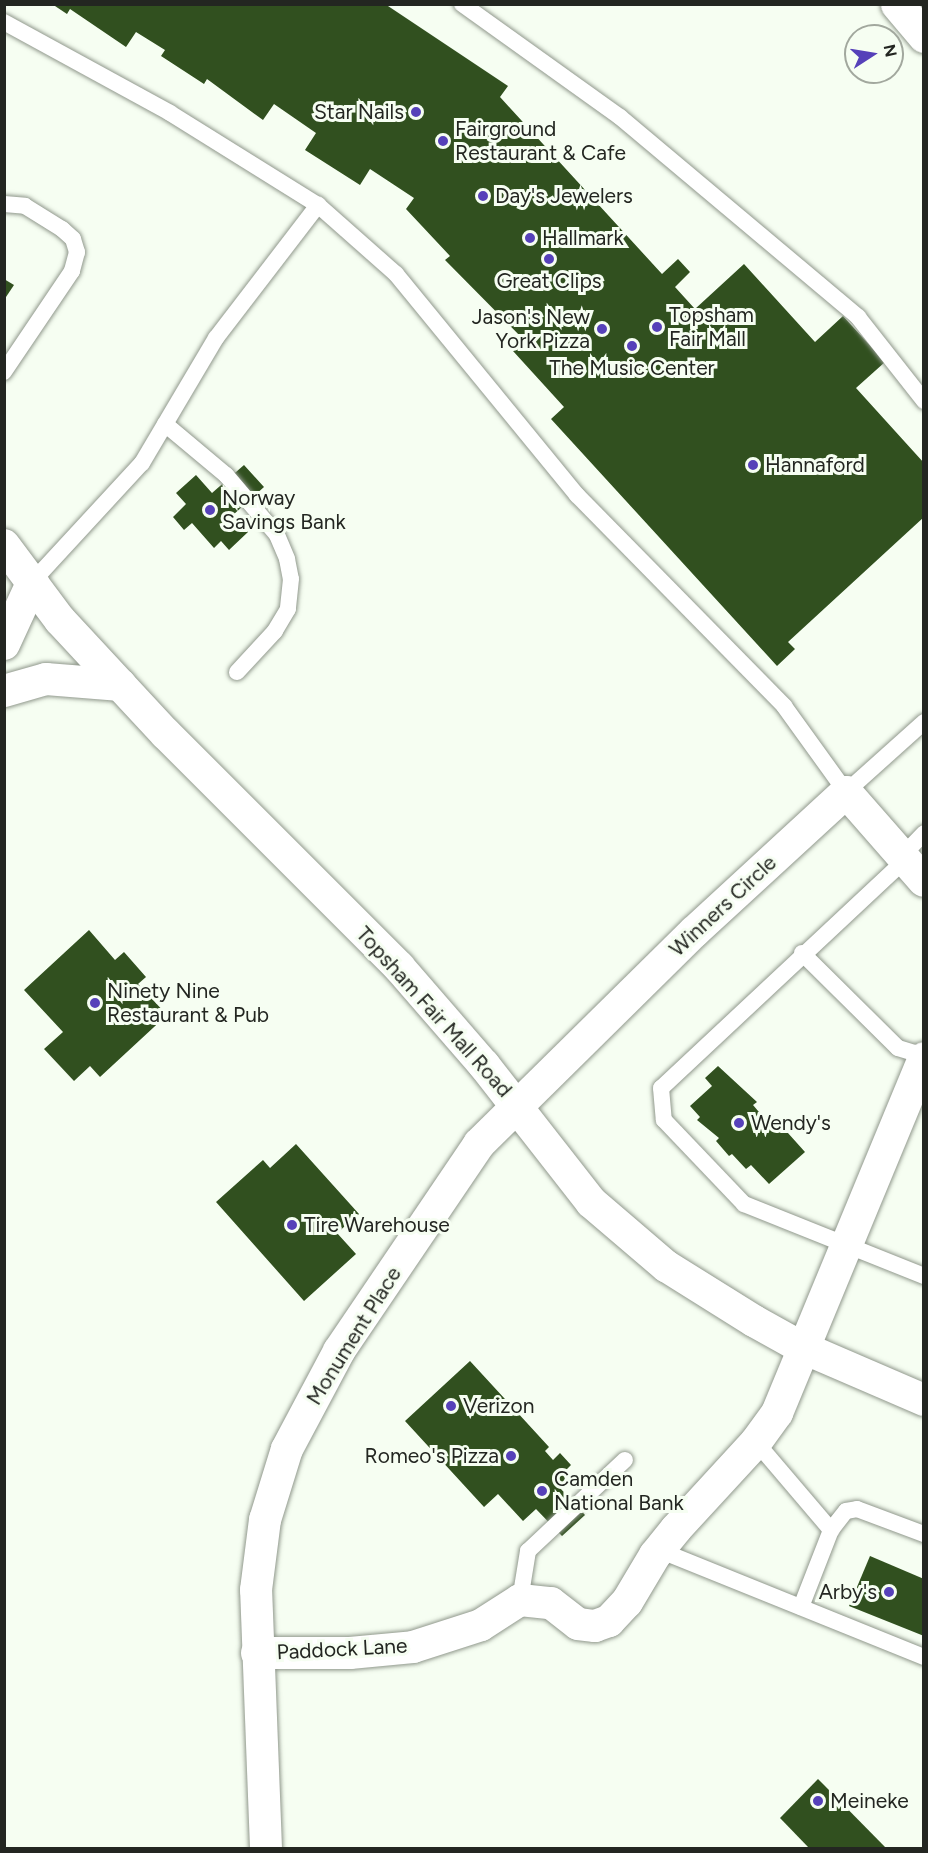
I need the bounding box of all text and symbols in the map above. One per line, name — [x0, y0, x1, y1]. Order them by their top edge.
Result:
north arrow — [844, 24, 904, 84]
text: N — [880, 43, 901, 59]
place label: Star Nails — [314, 99, 404, 125]
marker: Star Nails — [409, 105, 423, 119]
place label: Fairground Restaurant & Cafe — [455, 116, 626, 166]
marker: Fairground Restaurant & Cafe — [436, 134, 450, 148]
place label: Day's Jewelers — [495, 183, 633, 209]
marker: Day's Jewelers — [476, 189, 490, 203]
place label: Hallmark — [542, 225, 624, 251]
marker: Hallmark — [523, 231, 537, 245]
marker: Great Clips — [542, 252, 556, 266]
place label: Great Clips — [496, 268, 602, 294]
place label: Topsham Fair Mall — [669, 302, 754, 352]
place label: Jason's New York Pizza — [472, 304, 590, 354]
marker: Topsham Fair Mall — [650, 320, 664, 334]
marker: Jason's New York Pizza — [595, 322, 609, 336]
marker: The Music Center — [625, 339, 639, 353]
place label: The Music Center — [549, 355, 715, 381]
place label: Hannaford — [765, 452, 865, 478]
marker: Hannaford — [746, 458, 760, 472]
place label: Norway Savings Bank — [222, 485, 346, 535]
marker: Norway Savings Bank — [203, 503, 217, 517]
street label: Winners Circle — [664, 850, 782, 962]
street label: Topsham Fair Mall Road — [351, 922, 517, 1102]
place label: Ninety Nine Restaurant & Pub — [107, 978, 269, 1028]
marker: Ninety Nine Restaurant & Pub — [88, 996, 102, 1010]
place label: Wendy's — [751, 1110, 831, 1136]
marker: Wendy's — [732, 1116, 746, 1130]
place label: Tire Warehouse — [304, 1212, 450, 1238]
marker: Tire Warehouse — [285, 1218, 299, 1232]
street label: Monument Place — [301, 1262, 407, 1410]
place label: Verizon — [463, 1393, 534, 1419]
marker: Verizon — [444, 1399, 458, 1413]
place label: Romeo's Pizza — [365, 1443, 499, 1469]
marker: Romeo's Pizza — [504, 1449, 518, 1463]
place label: Camden National Bank — [554, 1466, 684, 1516]
marker: Camden National Bank — [535, 1484, 549, 1498]
place label: Arby's — [819, 1579, 877, 1605]
marker: Arby's — [882, 1585, 896, 1599]
street label: Paddock Lane — [276, 1633, 408, 1665]
place label: Meineke — [830, 1788, 909, 1814]
marker: Meineke — [811, 1794, 825, 1808]

